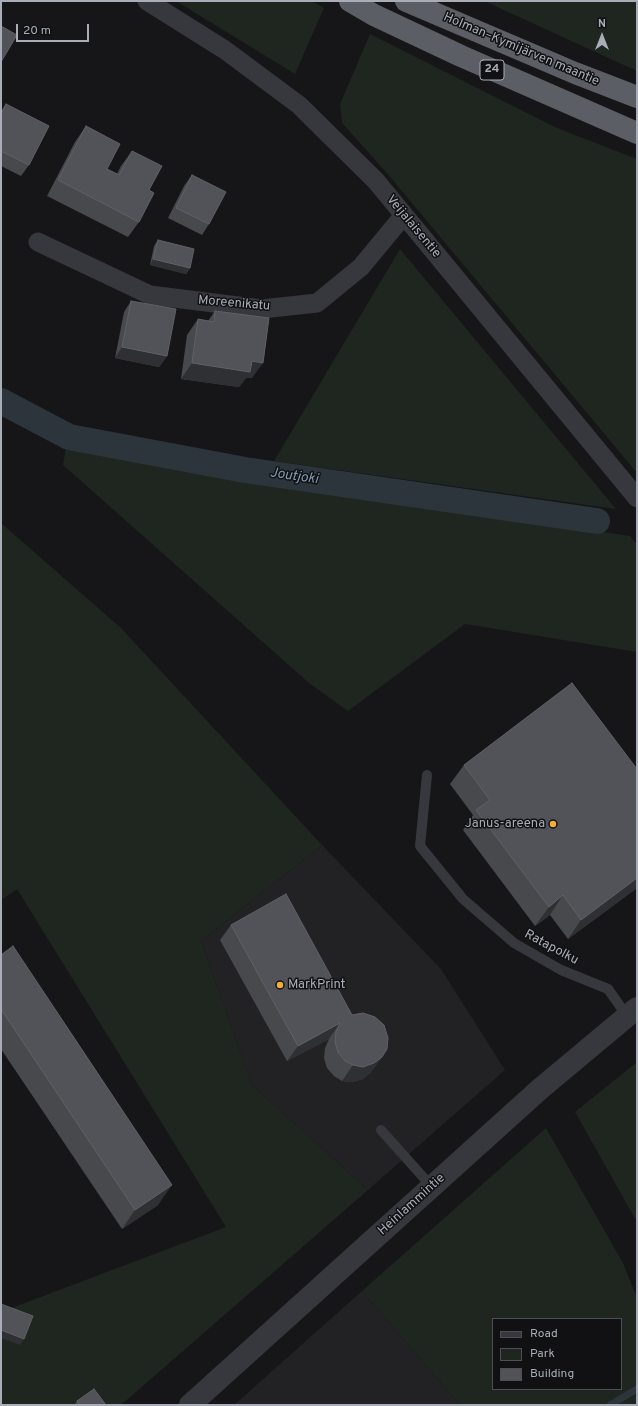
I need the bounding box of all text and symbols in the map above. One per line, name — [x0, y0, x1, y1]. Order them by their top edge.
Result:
street label: Holman–Kymijärven maantie — [441, 10, 601, 90]
scale bar — [18, 16, 91, 42]
north arrow — [582, 16, 622, 56]
text: N — [598, 17, 606, 31]
text: 20 m — [23, 23, 51, 39]
road number: 24 — [480, 60, 504, 80]
street label: Veijalaisentie — [382, 193, 444, 261]
street label: Moreenikatu — [197, 293, 271, 315]
water label: Joutjoki — [269, 465, 319, 489]
place label: Janus-areena — [465, 816, 545, 832]
marker: Janus-areena — [548, 819, 558, 829]
street label: Ratapolku — [521, 927, 581, 969]
place label: MarkPrint — [288, 977, 345, 993]
marker: MarkPrint — [275, 980, 285, 990]
street label: Heinlammintie — [375, 1171, 449, 1239]
legend — [492, 1318, 622, 1390]
text: Road — [530, 1326, 558, 1342]
text: Park — [530, 1346, 555, 1362]
text: Building — [530, 1366, 574, 1382]

